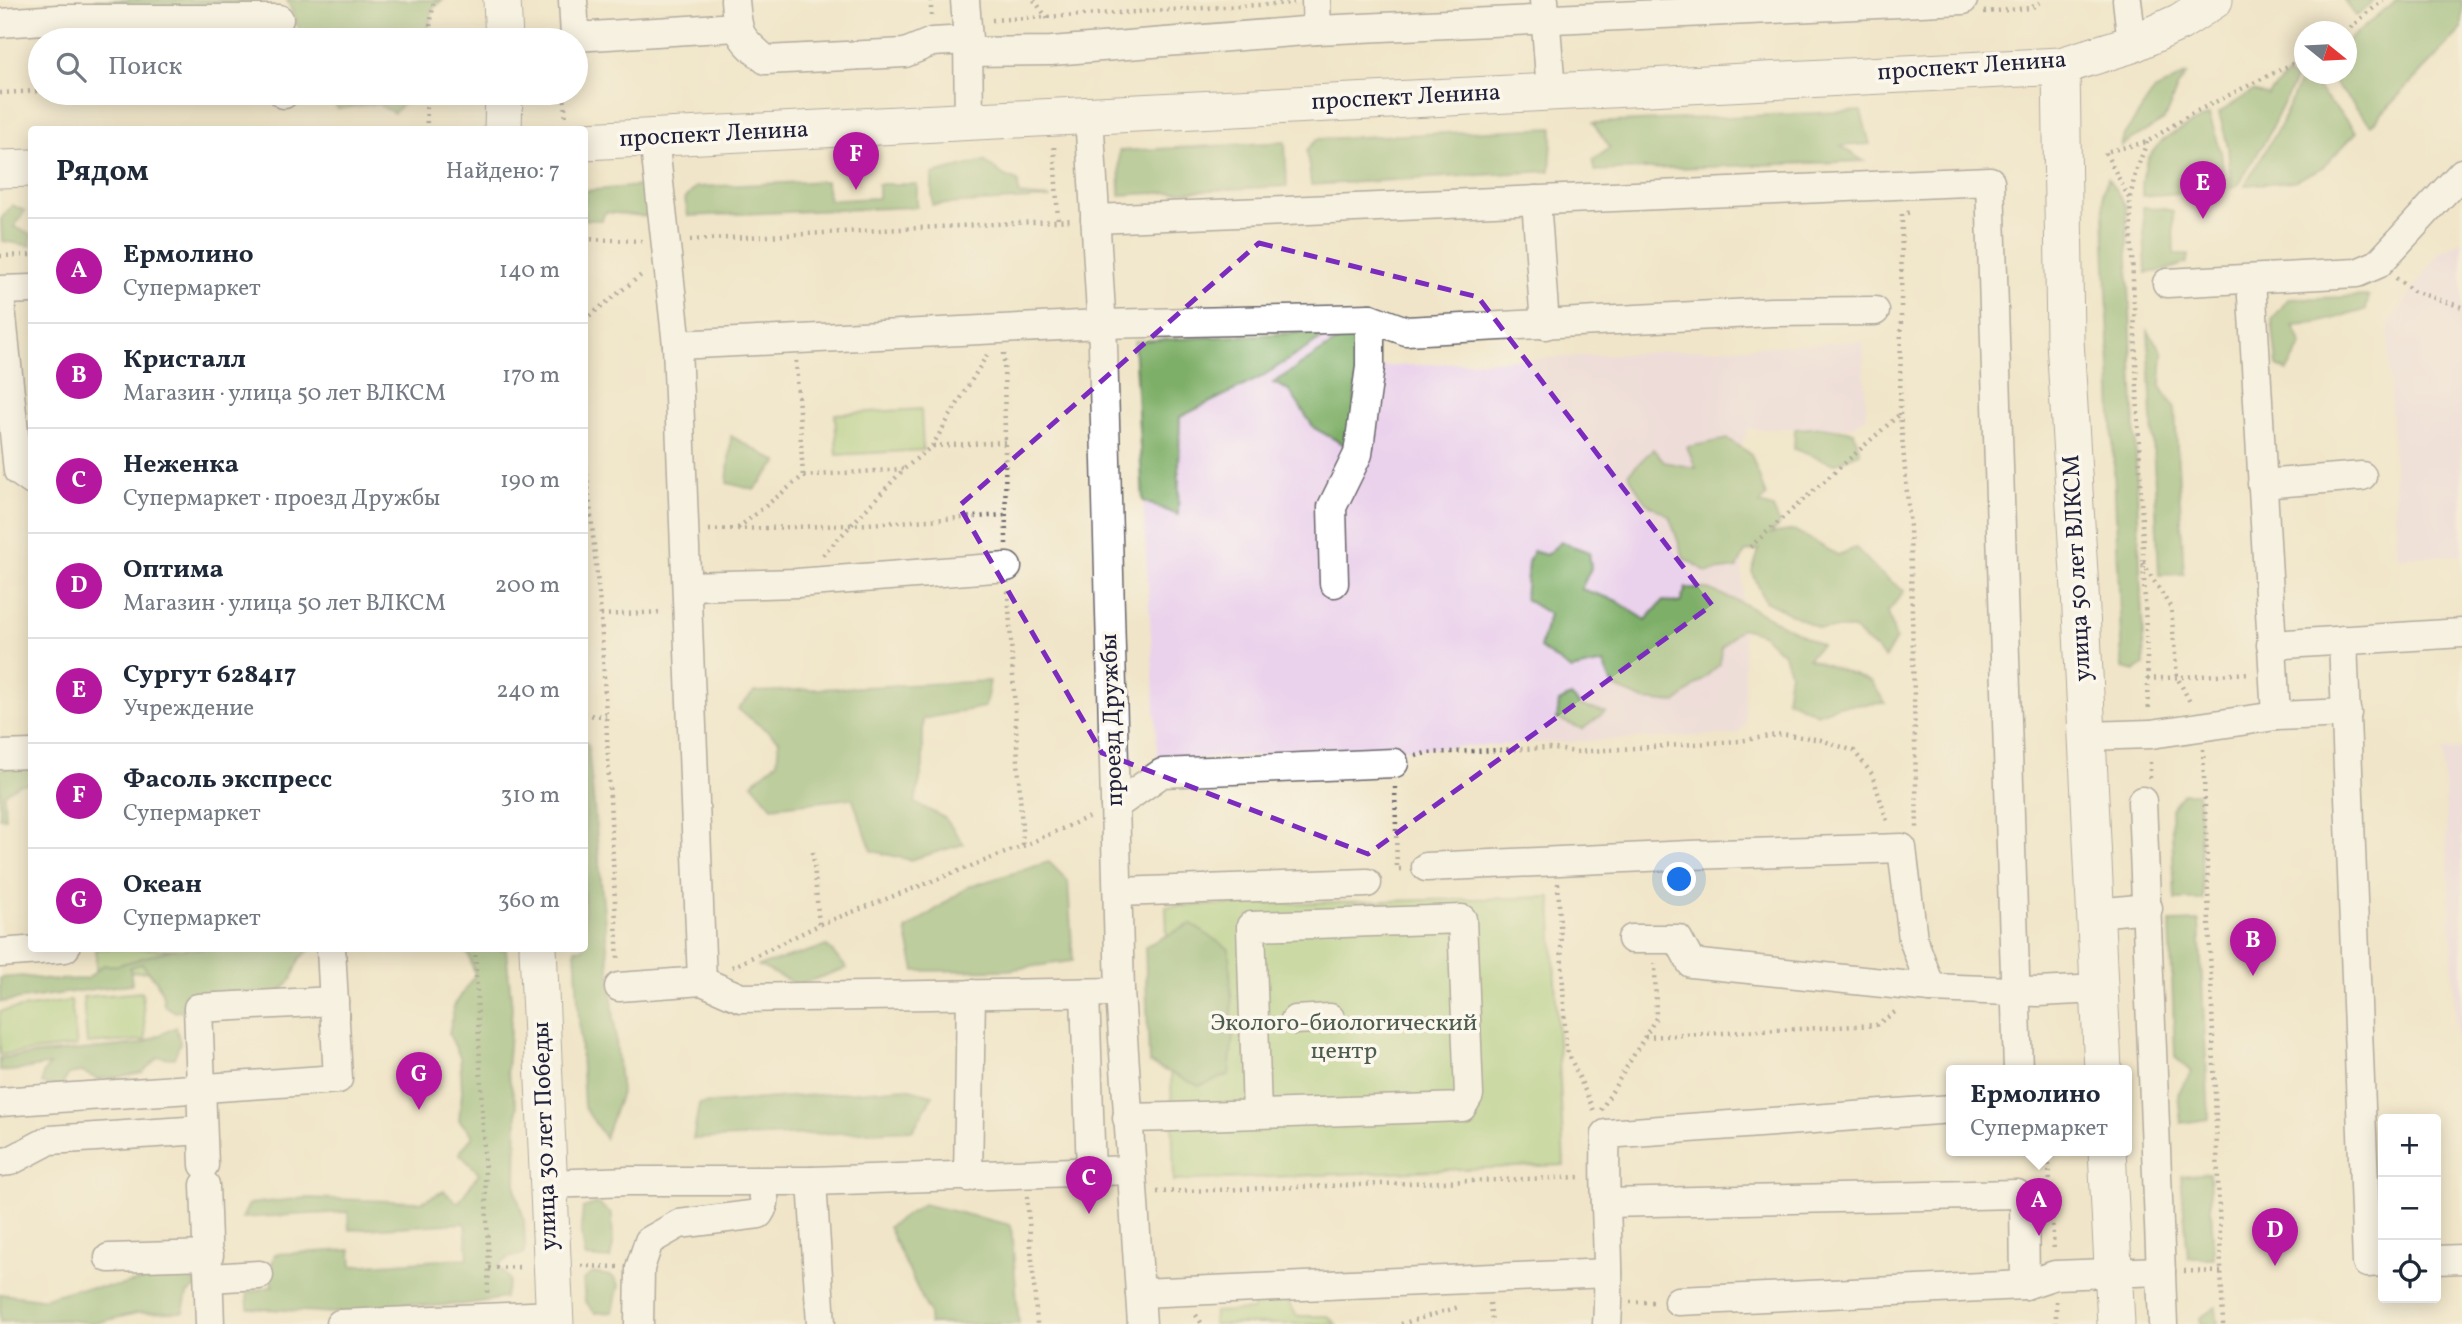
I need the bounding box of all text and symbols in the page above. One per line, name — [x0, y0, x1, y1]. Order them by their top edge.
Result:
north arrow — [2294, 21, 2357, 84]
search box — [28, 28, 588, 105]
street label: проспект Ленина — [1876, 43, 2068, 91]
icon: search — [52, 48, 90, 86]
text: Поиск — [108, 49, 182, 85]
street label: проспект Ленина — [1310, 76, 1502, 120]
street label: проспект Ленина — [618, 113, 810, 157]
pin: F — [833, 132, 879, 190]
text: Рядом — [56, 151, 149, 193]
text: Найдено: 7 — [446, 156, 560, 188]
pin: E — [2180, 161, 2226, 219]
text: Ермолино — [123, 237, 254, 273]
text: A — [71, 255, 87, 287]
text: 140 m — [499, 255, 560, 287]
text: Супермаркет — [123, 273, 261, 305]
text: Кристалл — [123, 342, 246, 378]
text: B — [71, 360, 87, 392]
text: 170 m — [502, 360, 560, 392]
text: Магазин · улица 50 лет ВЛКСМ — [123, 378, 446, 410]
text: Неженка — [123, 447, 239, 483]
street label: улица 50 лет ВЛКСМ — [2055, 454, 2101, 682]
text: C — [72, 465, 86, 497]
text: 190 m — [500, 465, 560, 497]
text: Супермаркет · проезд Дружбы — [123, 483, 440, 515]
text: Оптима — [123, 552, 224, 588]
text: D — [71, 570, 87, 602]
text: 200 m — [495, 570, 560, 602]
text: Магазин · улица 50 лет ВЛКСМ — [123, 588, 446, 620]
street label: проезд Дружбы — [1093, 633, 1133, 807]
text: Сургут 628417 — [123, 657, 296, 693]
text: E — [72, 675, 86, 707]
text: 240 m — [496, 675, 560, 707]
text: Учреждение — [123, 693, 254, 725]
text: Фасоль экспресс — [123, 762, 332, 798]
text: F — [72, 780, 86, 812]
text: 310 m — [500, 780, 560, 812]
text: Супермаркет — [123, 798, 261, 830]
your location — [1662, 862, 1696, 896]
text: Океан — [123, 867, 202, 903]
text: G — [71, 885, 87, 917]
text: 360 m — [498, 885, 560, 917]
text: Супермаркет — [123, 903, 261, 935]
pin: B — [2230, 918, 2276, 976]
park label: Эколого-биологический центр — [1211, 1007, 1477, 1069]
street label: улица 30 лет Победы — [525, 1021, 567, 1251]
pin: G — [396, 1052, 442, 1110]
popup — [1946, 1065, 2132, 1156]
text: Ермолино — [1970, 1077, 2101, 1113]
text: Супермаркет — [1970, 1113, 2108, 1145]
map controls — [2378, 1114, 2441, 1303]
button: + — [2378, 1114, 2441, 1177]
pin: C — [1066, 1156, 1112, 1214]
button: − — [2378, 1177, 2441, 1240]
pin: A — [2016, 1178, 2062, 1236]
pin: D — [2252, 1208, 2298, 1266]
button: locate — [2378, 1240, 2441, 1303]

